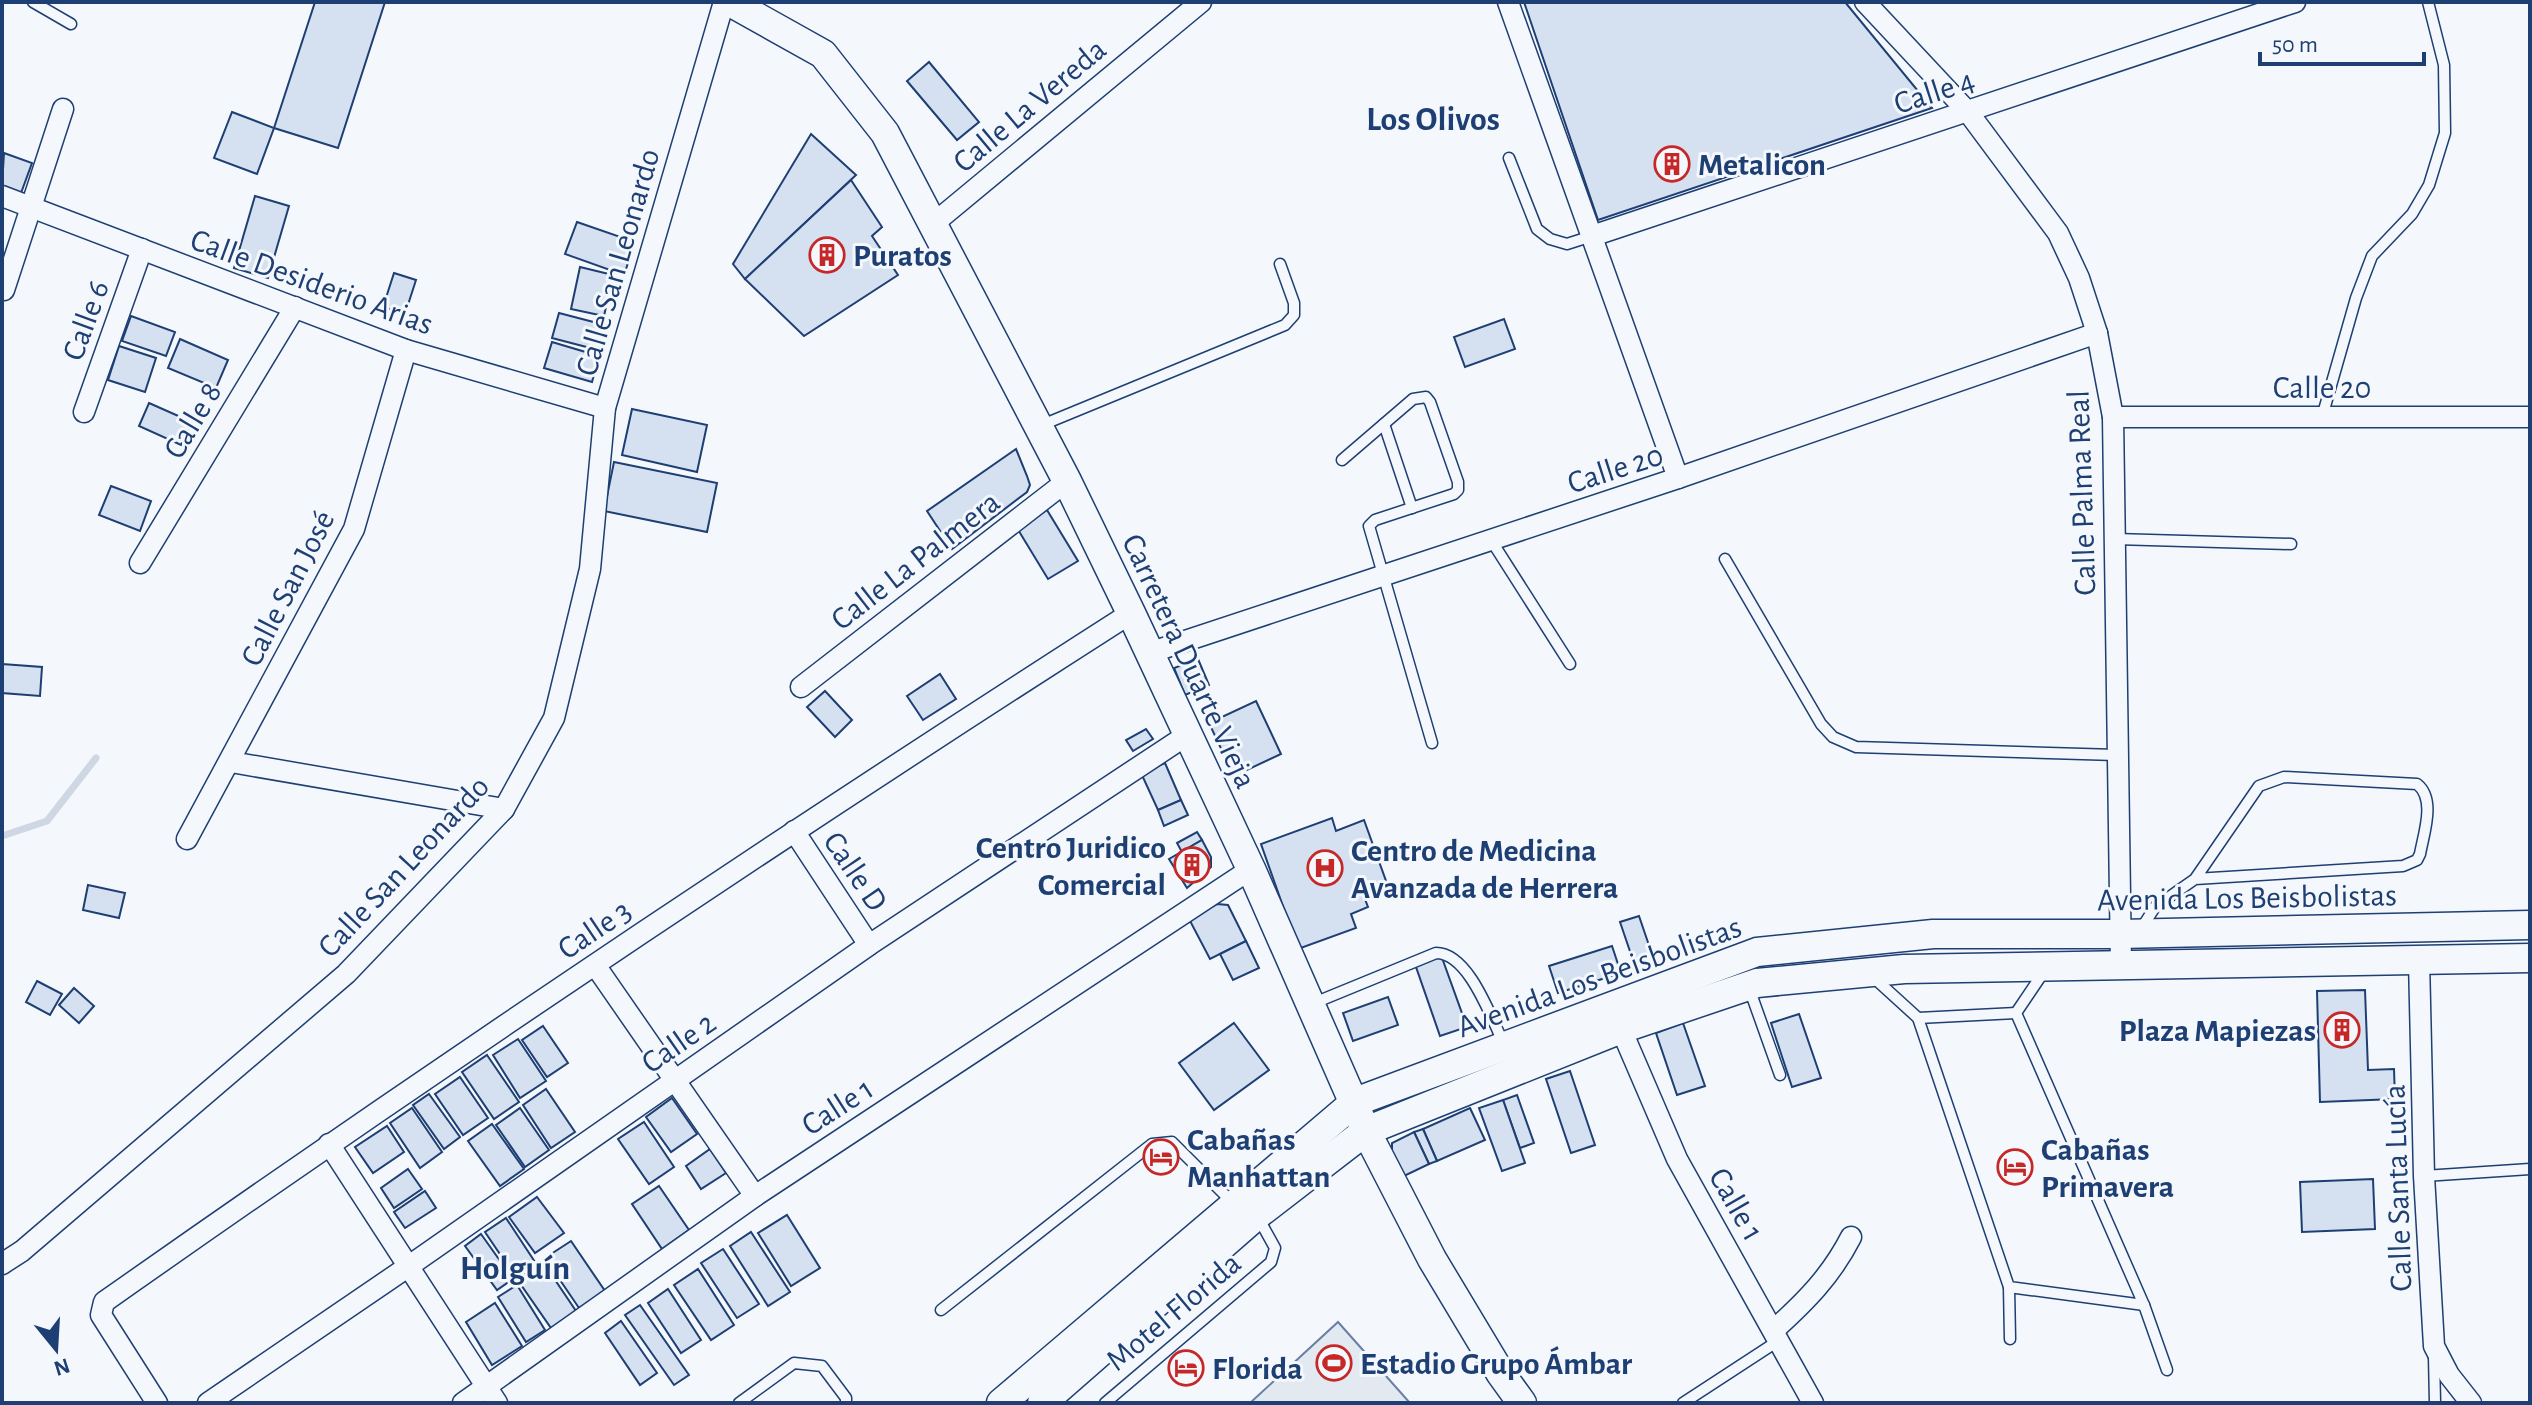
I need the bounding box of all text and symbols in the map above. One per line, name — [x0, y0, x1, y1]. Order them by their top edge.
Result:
scale bar — [2260, 16, 2424, 66]
street label: Calle La Vereda — [947, 33, 1112, 179]
text: 50 m — [2272, 33, 2318, 57]
street label: Calle 4 — [1890, 64, 1979, 120]
district label: Los Olivos — [1366, 103, 1500, 137]
street label: Calle San Leonardo — [570, 145, 666, 379]
building icon: Metalicon — [1653, 145, 1691, 183]
place label: Metalicon — [1698, 149, 1826, 181]
street label: Calle Desiderio Arias — [186, 223, 437, 341]
building icon: Puratos — [808, 236, 846, 274]
place label: Puratos — [853, 240, 952, 272]
street label: Calle 6 — [57, 276, 115, 364]
street label: Calle 20 — [2273, 372, 2371, 404]
street label: Calle 8 — [158, 377, 228, 464]
street label: Calle Palma Real — [2062, 390, 2102, 596]
street label: Calle 20 — [1563, 438, 1667, 499]
street label: Calle La Palmera — [825, 485, 1006, 636]
street label: Calle San José — [235, 506, 341, 671]
street label: Carretera Duarte Vieja — [1116, 529, 1262, 793]
street label: Calle San Leonardo — [312, 770, 495, 963]
street label: Calle D — [817, 826, 893, 917]
place label: Centro Juridico Comercial — [976, 832, 1166, 901]
place label: Centro de Medicina Avanzada de Herrera — [1351, 835, 1619, 904]
building icon: Centro Juridico Comercial — [1173, 846, 1211, 884]
hospital icon: Centro de Medicina Avanzada de Herrera — [1306, 849, 1344, 887]
street label: Avenida Los Beisbolistas — [2097, 879, 2397, 917]
street label: Calle 3 — [552, 894, 637, 966]
street label: Avenida Los Beisbolistas — [1453, 911, 1746, 1043]
street label: Calle 2 — [636, 1006, 721, 1079]
building icon: Plaza Mapiezas — [2323, 1011, 2361, 1049]
place label: Plaza Mapiezas — [2119, 1015, 2316, 1047]
street label: Calle 1 — [796, 1072, 879, 1142]
street label: Calle Santa Lucía — [2378, 1084, 2418, 1292]
place label: Cabañas Manhattan — [1187, 1124, 1331, 1193]
place label: Cabañas Primavera — [2041, 1134, 2174, 1203]
hotel icon: Cabañas Manhattan — [1142, 1138, 1180, 1176]
hotel icon: Cabañas Primavera — [1996, 1148, 2034, 1186]
street label: Calle 1 — [1703, 1163, 1770, 1246]
street label: Motel Florida — [1100, 1247, 1247, 1377]
district label: Holguín — [460, 1252, 570, 1286]
north arrow — [16, 1309, 96, 1389]
sports icon: Estadio Grupo Ámbar — [1315, 1344, 1353, 1382]
place label: Estadio Grupo Ámbar — [1360, 1346, 1632, 1380]
hotel icon: Florida — [1167, 1349, 1205, 1387]
place label: Florida — [1212, 1353, 1303, 1385]
text: N — [51, 1354, 73, 1380]

